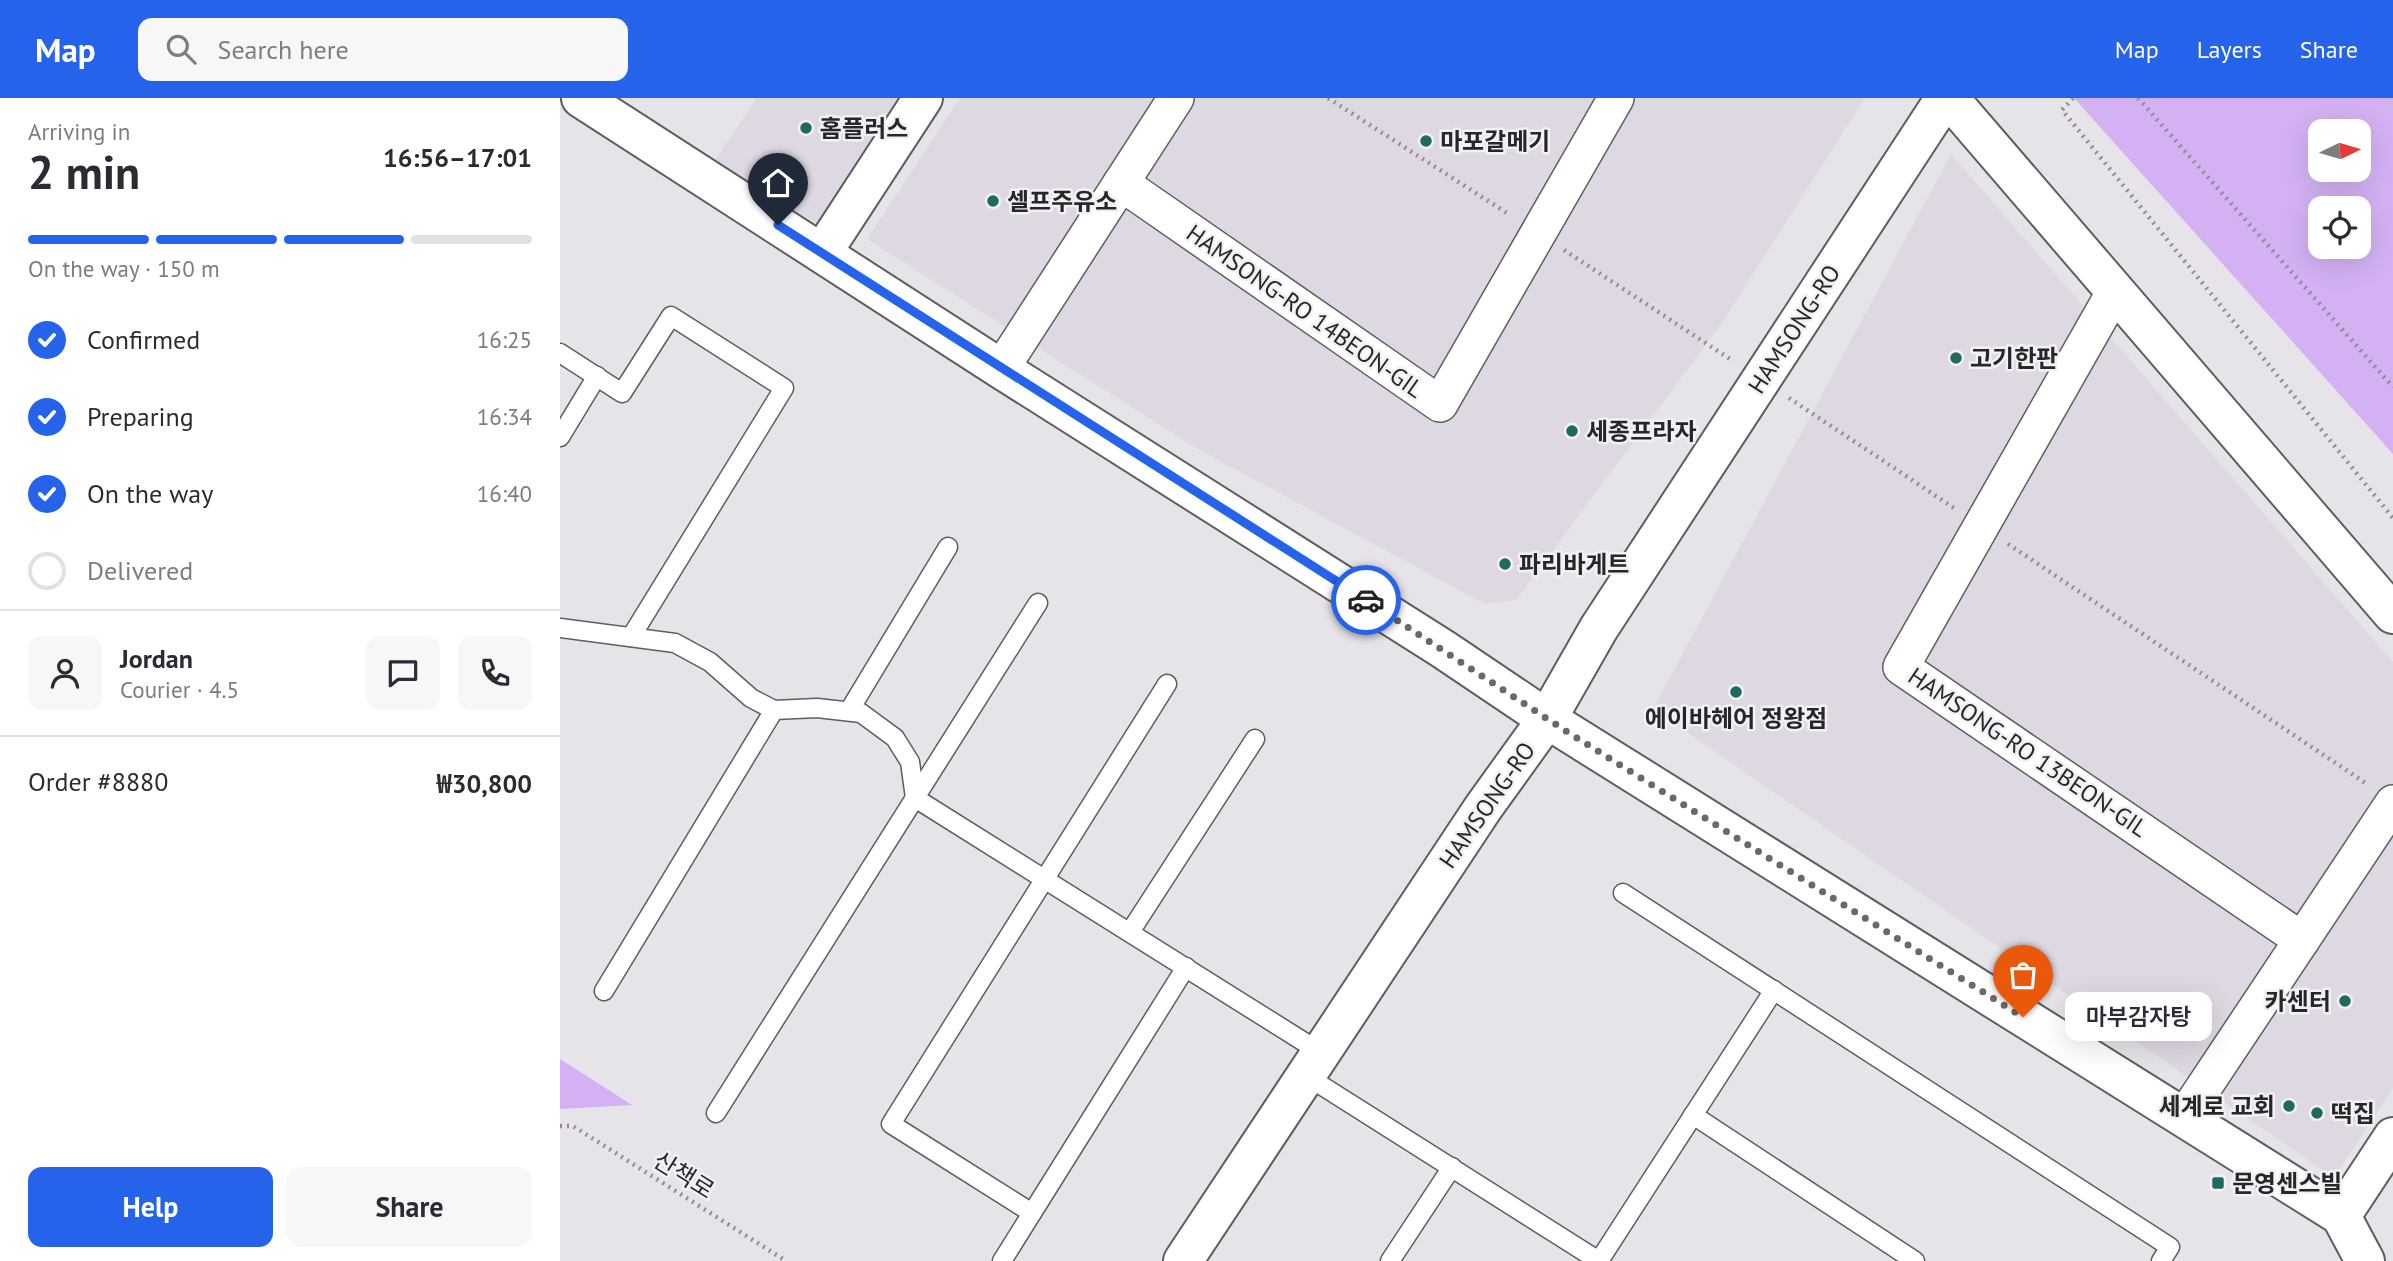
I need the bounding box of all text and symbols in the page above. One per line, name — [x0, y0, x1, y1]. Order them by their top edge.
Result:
search box — [138, 18, 628, 81]
text: Map — [35, 28, 96, 71]
icon: search — [162, 30, 200, 68]
text: Search here — [218, 33, 349, 66]
text: Map — [2115, 34, 2159, 65]
text: Layers — [2197, 34, 2262, 65]
text: Share — [2300, 34, 2358, 65]
place label: 홈플러스 — [820, 113, 908, 144]
text: Arriving in — [28, 117, 130, 146]
north arrow — [2308, 119, 2371, 182]
map controls — [2308, 119, 2371, 259]
marker: 홈플러스 — [798, 120, 814, 136]
place label: 마포갈메기 — [1440, 126, 1550, 157]
marker: 마포갈메기 — [1418, 133, 1434, 149]
text: 16:56–17:01 — [383, 141, 532, 174]
text: 2 min — [28, 142, 140, 202]
pin — [748, 153, 808, 225]
icon: home — [759, 164, 797, 202]
place label: 셀프주유소 — [1007, 186, 1117, 217]
marker: 셀프주유소 — [985, 193, 1001, 209]
button: locate — [2308, 196, 2371, 259]
street label: HAMSONG-RO 14BEON-GIL — [1181, 217, 1429, 405]
text: On the way · 150 m — [28, 254, 220, 283]
street label: HAMSONG-RO — [1741, 259, 1847, 399]
icon: check — [28, 321, 66, 359]
text: Confirmed — [87, 323, 200, 356]
text: 16:25 — [477, 325, 532, 354]
place label: 고기한판 — [1970, 343, 2058, 374]
marker: 고기한판 — [1948, 350, 1964, 366]
icon: check — [28, 398, 66, 436]
text: Preparing — [87, 400, 194, 433]
text: 16:34 — [477, 402, 532, 431]
place label: 세종프라자 — [1586, 416, 1696, 447]
marker: 세종프라자 — [1564, 423, 1580, 439]
icon: check — [28, 475, 66, 513]
text: On the way — [87, 477, 213, 510]
text: 16:40 — [477, 479, 532, 508]
place label: 파리바게트 — [1519, 549, 1629, 580]
text: Delivered — [87, 554, 193, 587]
marker: 파리바게트 — [1497, 556, 1513, 572]
courier — [1331, 565, 1401, 635]
icon: car — [1347, 581, 1385, 619]
button: person — [28, 636, 102, 710]
button: chat — [366, 636, 440, 710]
button: phone — [458, 636, 532, 710]
text: Jordan — [120, 642, 193, 675]
street label: HAMSONG-RO 13BEON-GIL — [1902, 660, 2154, 844]
text: Courier · 4.5 — [120, 675, 239, 704]
marker: 에이바헤어 정왕점 — [1728, 684, 1744, 700]
place label: 에이바헤어 정왕점 — [1645, 703, 1827, 734]
street label: HAMSONG-RO — [1432, 736, 1542, 874]
text: Order #8880 — [28, 765, 168, 798]
text: ₩30,800 — [436, 767, 532, 800]
pin — [1993, 945, 2053, 1017]
icon: bag — [2004, 956, 2042, 994]
place label: 카센터 — [2265, 986, 2331, 1017]
callout: 마부감자탕 — [2065, 992, 2212, 1042]
marker: 카센터 — [2337, 993, 2353, 1009]
text: 마부감자탕 — [2086, 1002, 2191, 1031]
place label: 세계로 교회 — [2159, 1091, 2275, 1122]
marker: 세계로 교회 — [2281, 1098, 2297, 1114]
place label: 떡집 — [2331, 1098, 2375, 1129]
marker: 떡집 — [2309, 1105, 2325, 1121]
street label: 산책로 — [648, 1144, 720, 1206]
button: Help — [28, 1167, 273, 1247]
button: Share — [287, 1167, 532, 1247]
place label: 문영센스빌 — [2232, 1168, 2342, 1199]
marker: 문영센스빌 — [2210, 1175, 2226, 1191]

